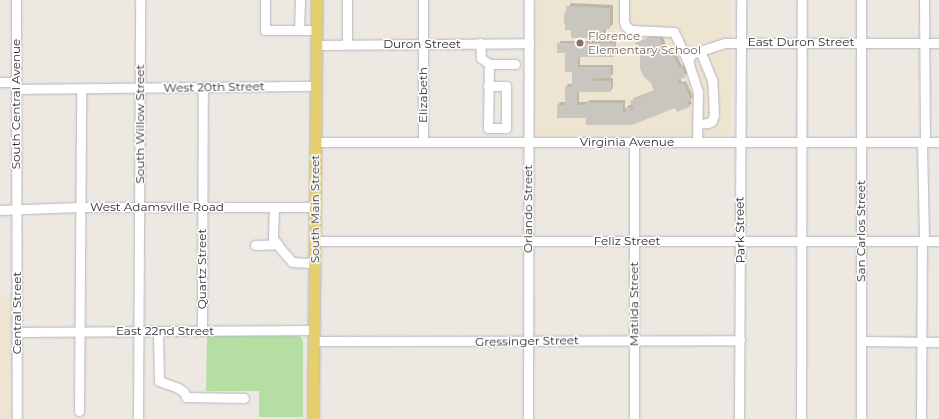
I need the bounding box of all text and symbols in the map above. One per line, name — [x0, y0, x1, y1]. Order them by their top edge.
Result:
place label: Florence Elementary School — [588, 29, 701, 57]
street label: East Duron Street — [748, 35, 854, 49]
street label: Duron Street — [383, 37, 461, 51]
marker: Florence Elementary School — [575, 38, 585, 48]
street label: South Central Avenue — [9, 39, 23, 169]
street label: South Willow Street — [133, 64, 147, 184]
street label: Elizabeth — [416, 67, 430, 123]
street label: West 20th Street — [163, 79, 265, 95]
street label: Virginia Avenue — [580, 135, 674, 149]
street label: South Main Street — [308, 155, 322, 263]
street label: Orlando Street — [521, 165, 535, 253]
street label: San Carlos Street — [854, 180, 868, 282]
street label: Park Street — [732, 196, 748, 264]
street label: West Adamsville Road — [90, 200, 224, 214]
street label: Quartz Street — [195, 229, 209, 309]
street label: Feliz Street — [594, 234, 660, 248]
street label: Matilda Street — [627, 262, 641, 346]
street label: Central Street — [10, 272, 24, 354]
street label: East 22nd Street — [116, 324, 214, 338]
street label: Gressinger Street — [475, 333, 579, 349]

